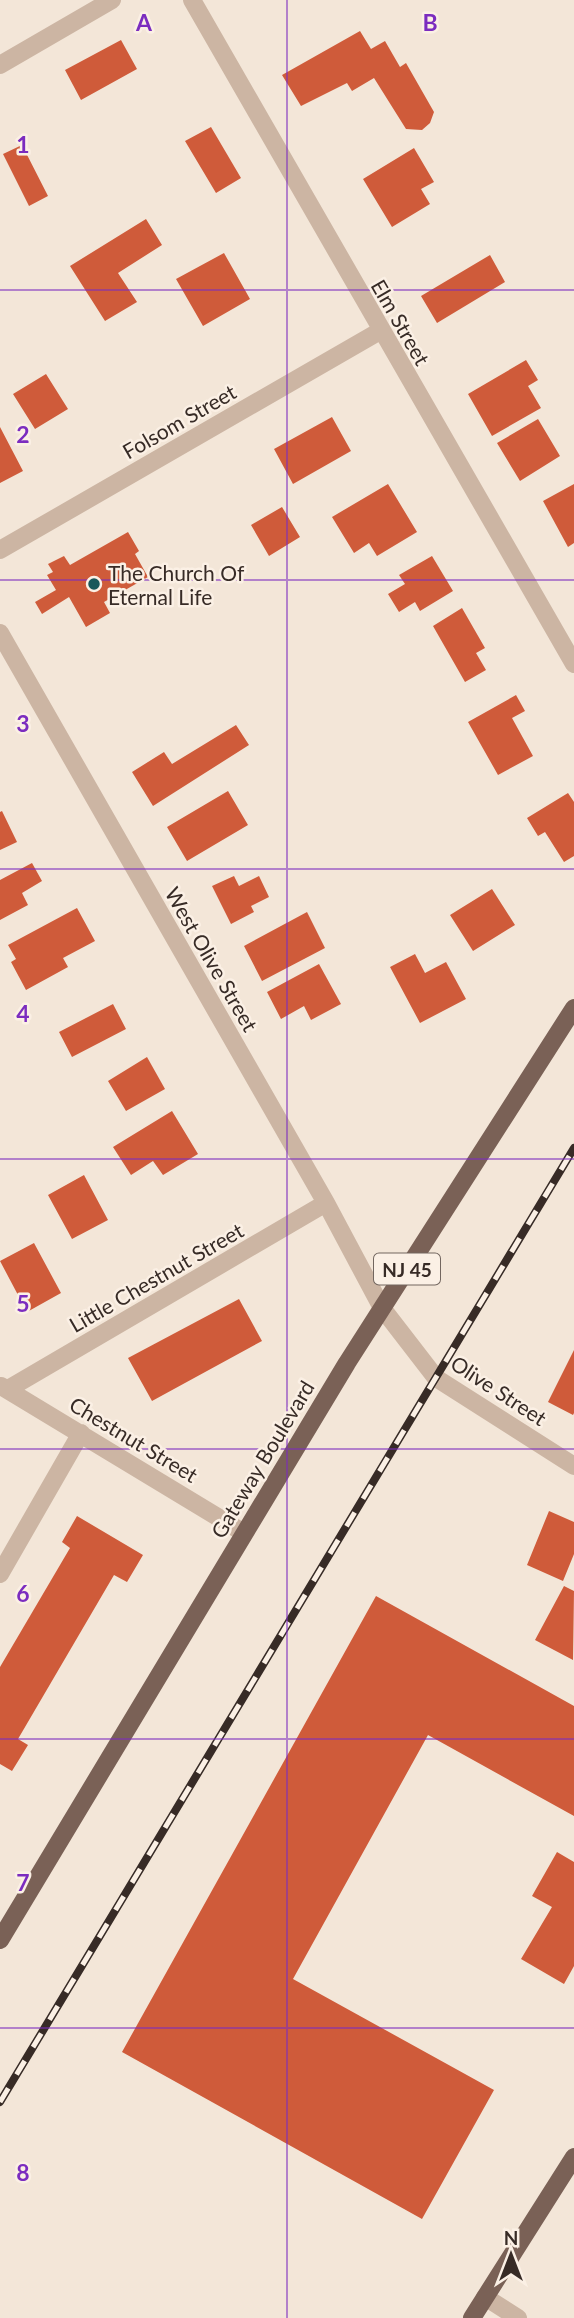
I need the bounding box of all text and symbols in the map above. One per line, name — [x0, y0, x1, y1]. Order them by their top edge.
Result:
text: A — [135, 8, 153, 36]
text: B — [422, 8, 438, 36]
text: 1 — [16, 130, 30, 158]
street label: Elm Street — [366, 275, 436, 370]
street label: Folsom Street — [118, 378, 241, 464]
text: 2 — [16, 420, 30, 448]
place label: The Church Of Eternal Life — [108, 560, 245, 609]
marker: The Church Of Eternal Life — [86, 576, 102, 592]
text: 3 — [16, 709, 30, 737]
street label: West Olive Street — [161, 882, 264, 1036]
text: 4 — [16, 999, 30, 1027]
street label: Little Chestnut Street — [65, 1217, 248, 1337]
road number: NJ 45 — [374, 1254, 440, 1284]
text: 5 — [16, 1289, 30, 1317]
street label: Olive Street — [447, 1350, 552, 1430]
street label: Gateway Boulevard — [205, 1376, 319, 1542]
street label: Chestnut Street — [65, 1391, 203, 1487]
text: 6 — [16, 1579, 30, 1607]
text: 7 — [16, 1868, 30, 1896]
text: 8 — [16, 2158, 30, 2186]
north arrow — [476, 2220, 546, 2290]
text: N — [504, 2226, 518, 2249]

